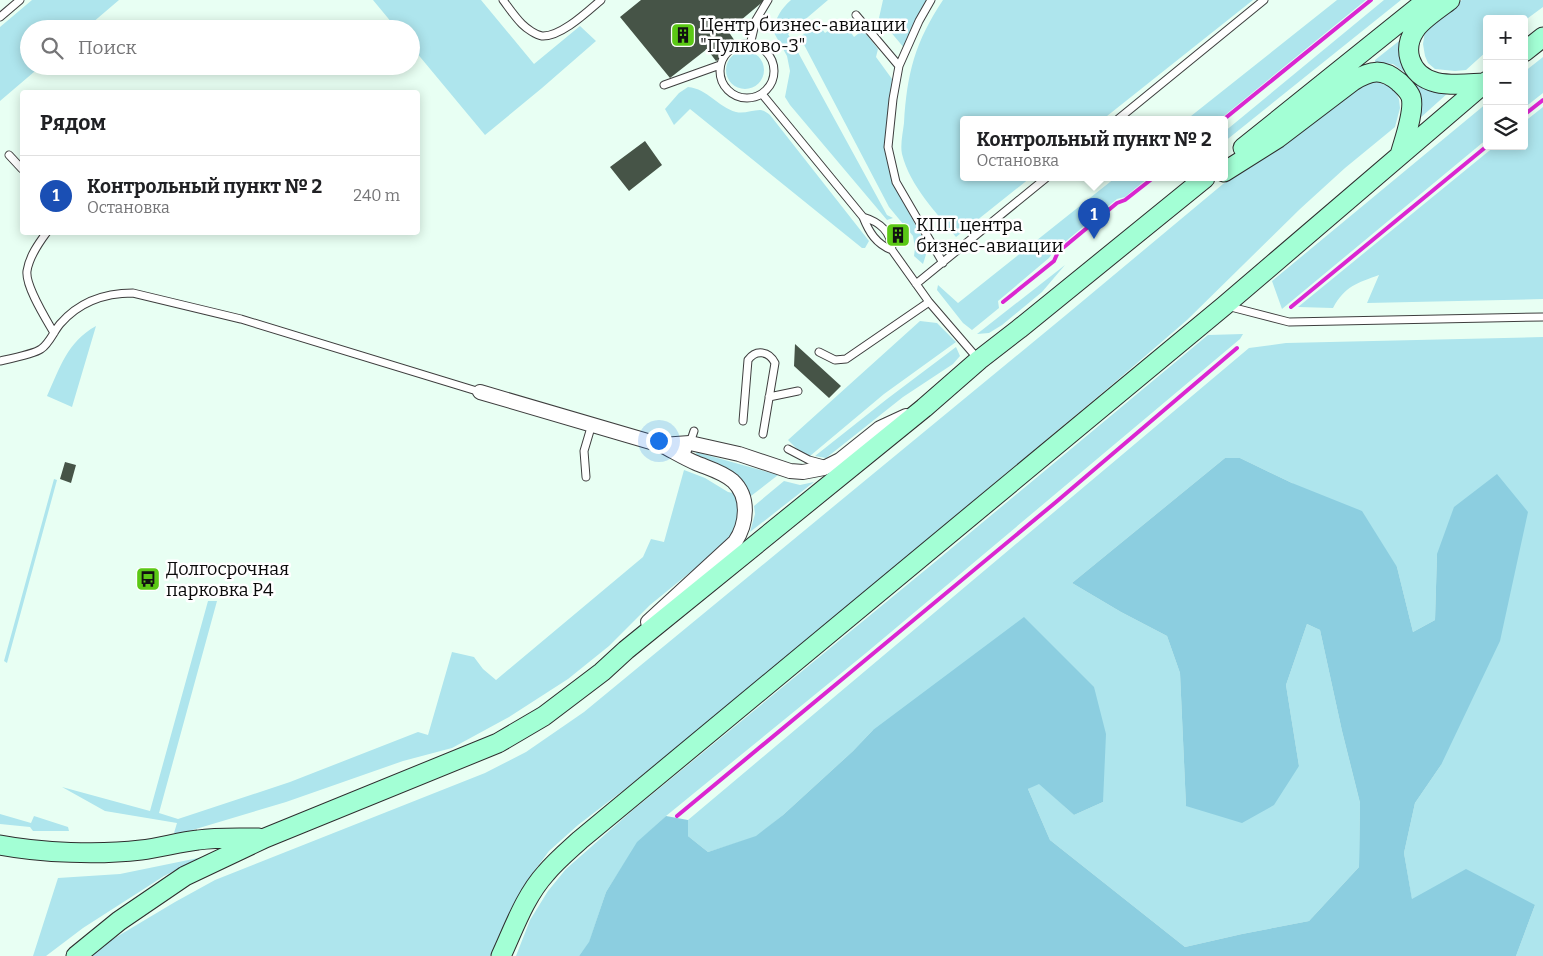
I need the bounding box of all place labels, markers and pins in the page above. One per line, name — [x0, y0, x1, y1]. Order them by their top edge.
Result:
place label: Центр бизнес-авиации "Пулково-3" — [700, 14, 906, 57]
building icon: Центр бизнес-авиации "Пулково-3" — [670, 22, 696, 48]
pin: 1 — [1078, 198, 1110, 239]
place label: КПП центра бизнес-авиации — [916, 214, 1063, 257]
building icon: КПП центра бизнес-авиации — [885, 222, 911, 248]
place label: Долгосрочная парковка P4 — [166, 558, 289, 601]
bus stop icon: Долгосрочная парковка P4 — [135, 566, 161, 592]

